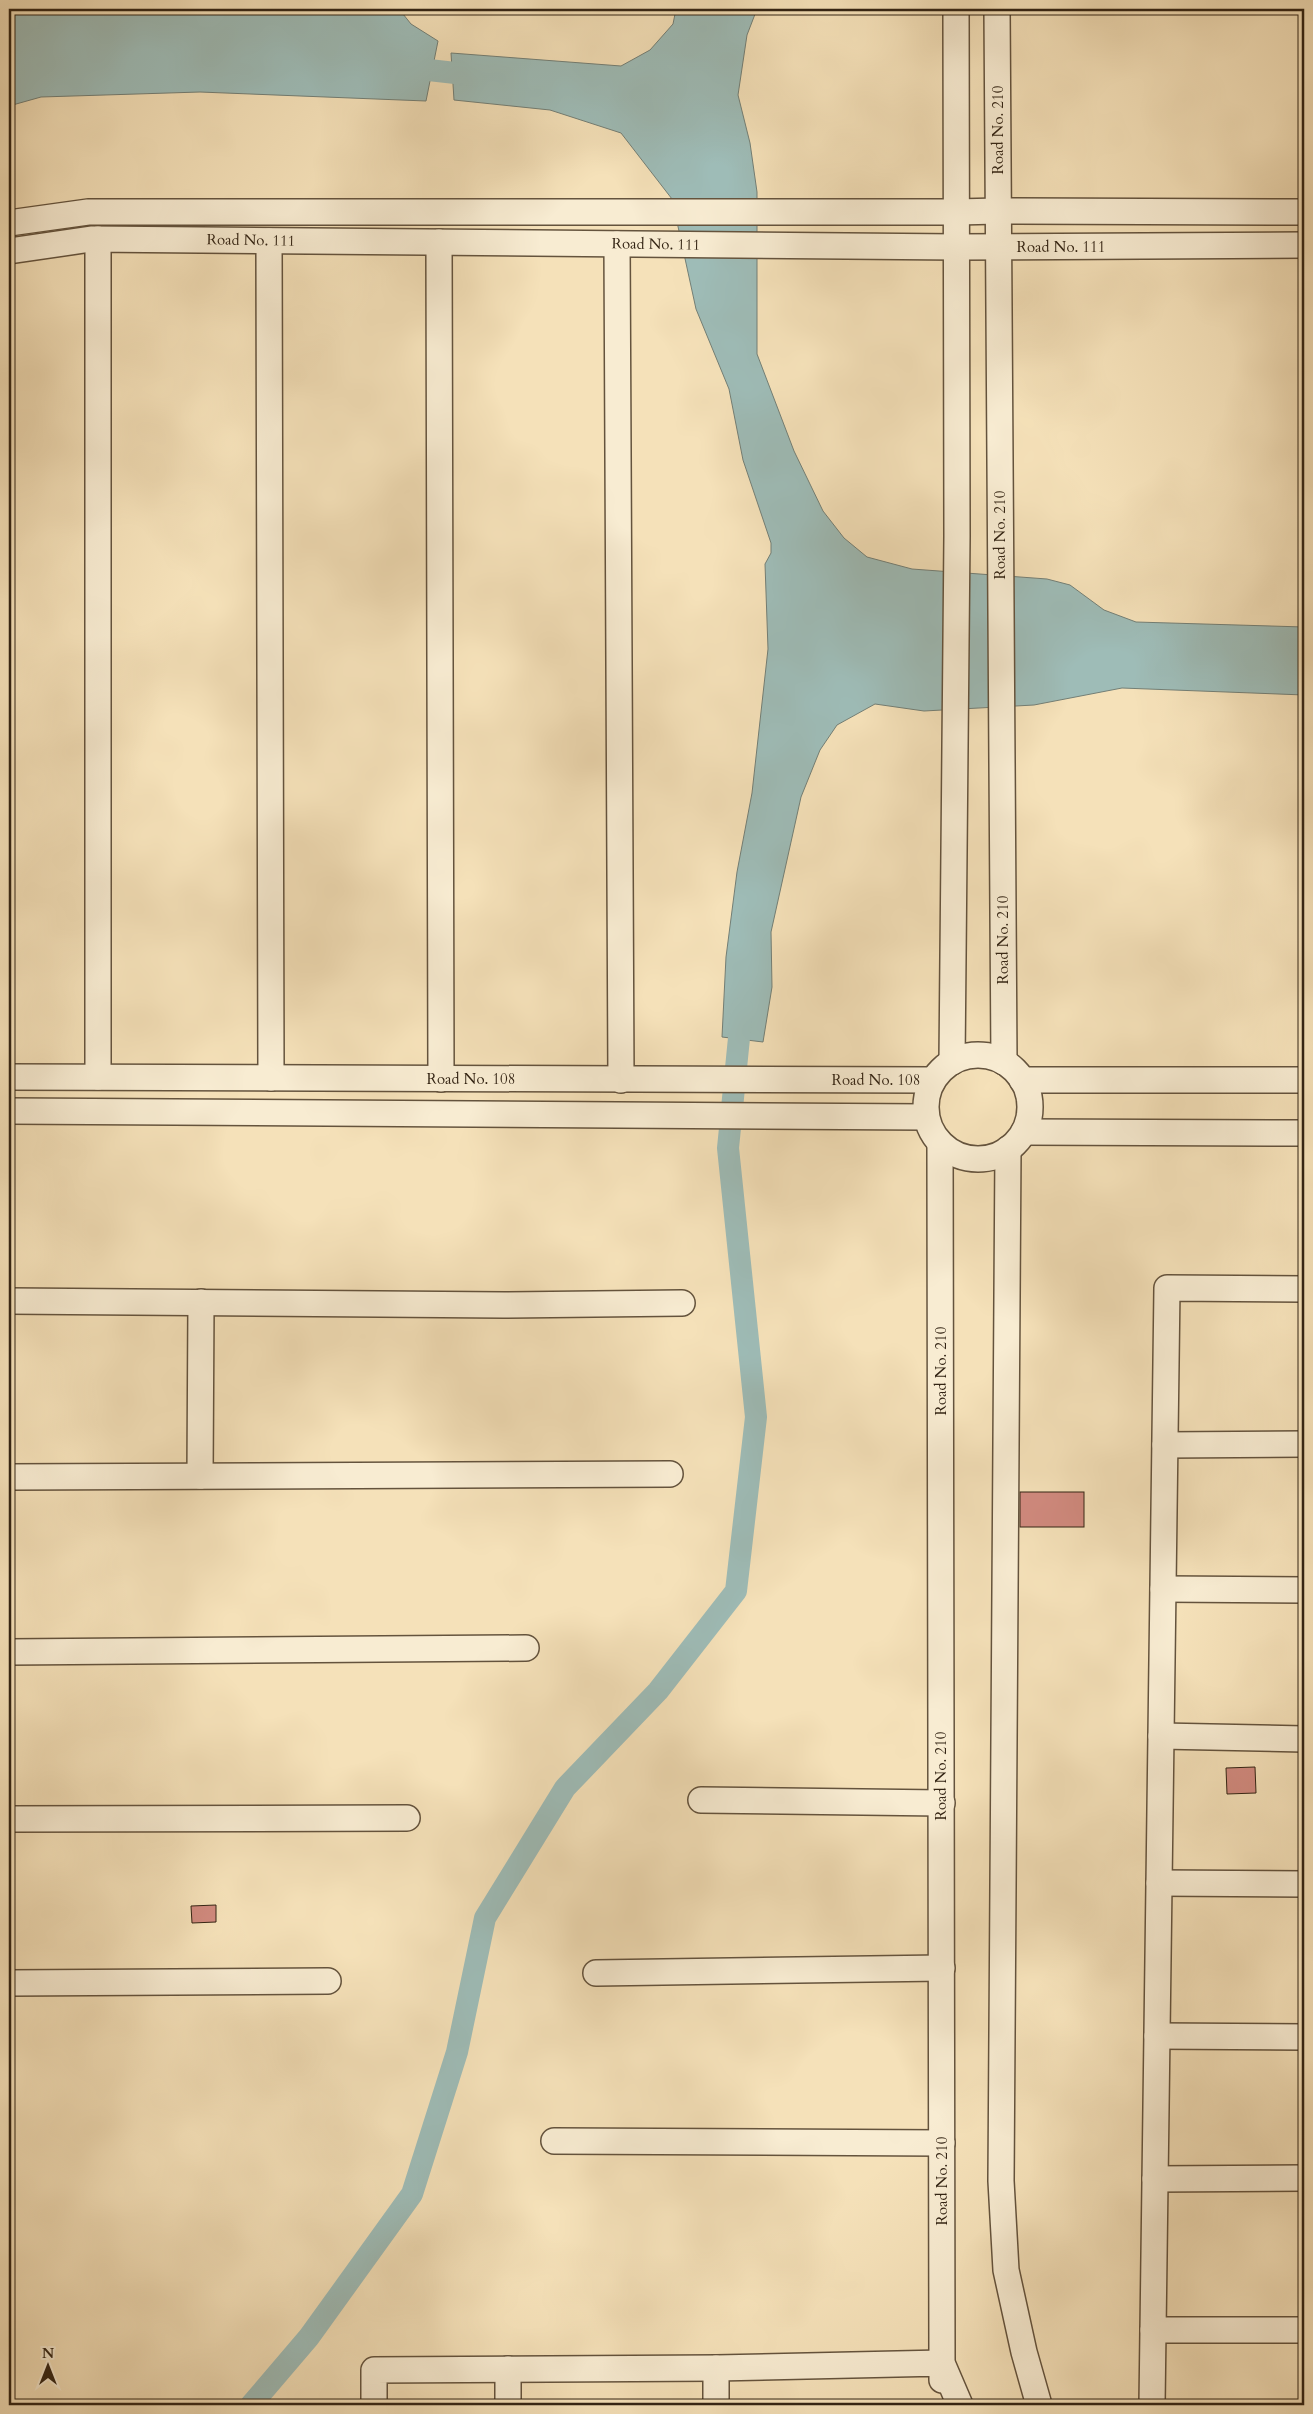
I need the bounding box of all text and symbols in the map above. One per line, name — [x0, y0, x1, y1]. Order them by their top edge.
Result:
street label: Road No. 210 — [988, 85, 1008, 174]
street label: Road No. 111 — [206, 229, 296, 251]
street label: Road No. 111 — [611, 233, 701, 255]
street label: Road No. 111 — [1017, 237, 1105, 257]
street label: Road No. 210 — [990, 490, 1010, 579]
street label: Road No. 210 — [993, 895, 1013, 984]
street label: Road No. 108 — [427, 1069, 515, 1089]
street label: Road No. 108 — [832, 1070, 920, 1090]
street label: Road No. 210 — [931, 1326, 951, 1415]
street label: Road No. 210 — [931, 1731, 951, 1820]
street label: Road No. 210 — [932, 2136, 952, 2225]
north arrow — [22, 2342, 72, 2392]
text: N — [42, 2344, 54, 2363]

